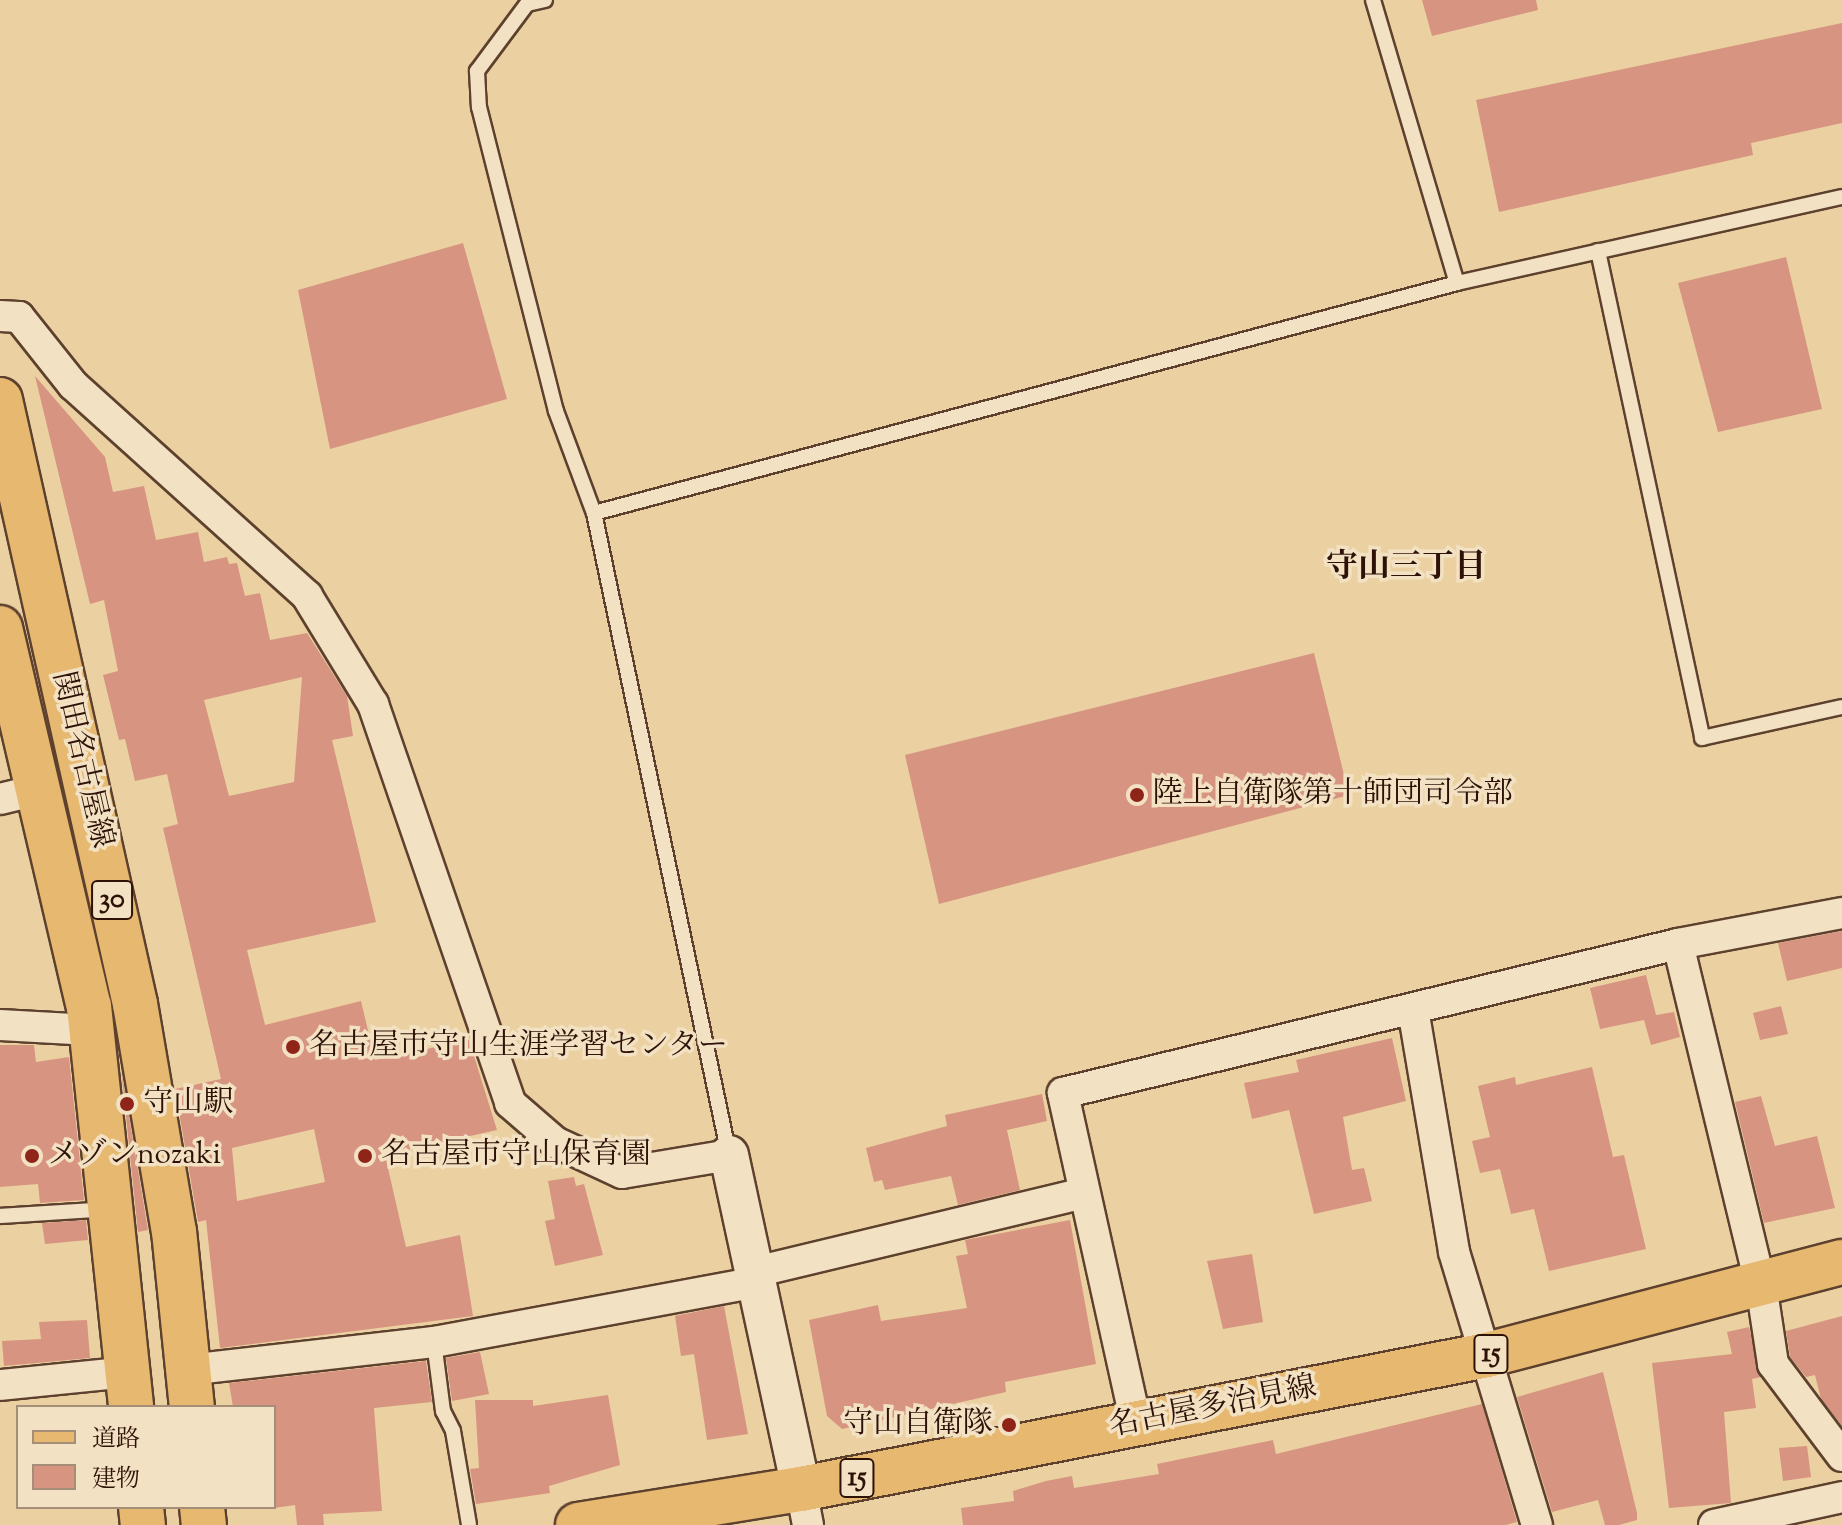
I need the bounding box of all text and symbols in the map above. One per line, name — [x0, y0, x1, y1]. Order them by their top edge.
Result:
district label: 守山三丁目 — [1326, 549, 1486, 587]
street label: 関田名古屋線 — [43, 668, 119, 852]
place label: 陸上自衛隊第十師団司令部 — [1153, 777, 1513, 813]
marker: 陸上自衛隊第十師団司令部 — [1128, 786, 1146, 804]
road number: 30 — [90, 876, 134, 924]
place label: 名古屋市守山生涯学習センター — [309, 1029, 729, 1065]
marker: 名古屋市守山生涯学習センター — [284, 1038, 302, 1056]
place label: 守山駅 — [143, 1086, 233, 1122]
marker: 守山駅 — [118, 1095, 136, 1113]
place label: メゾンnozaki — [48, 1138, 222, 1174]
place label: 名古屋市守山保育園 — [381, 1138, 651, 1174]
marker: メゾンnozaki — [23, 1147, 41, 1165]
marker: 名古屋市守山保育園 — [356, 1147, 374, 1165]
road number: 15 — [1473, 1330, 1509, 1378]
street label: 名古屋多治見線 — [1106, 1370, 1320, 1446]
legend — [16, 1405, 276, 1509]
place label: 守山自衛隊 — [843, 1407, 993, 1443]
marker: 守山自衛隊 — [1000, 1416, 1018, 1434]
text: 道路 — [92, 1423, 140, 1457]
road number: 15 — [839, 1454, 875, 1502]
text: 建物 — [92, 1463, 140, 1497]

